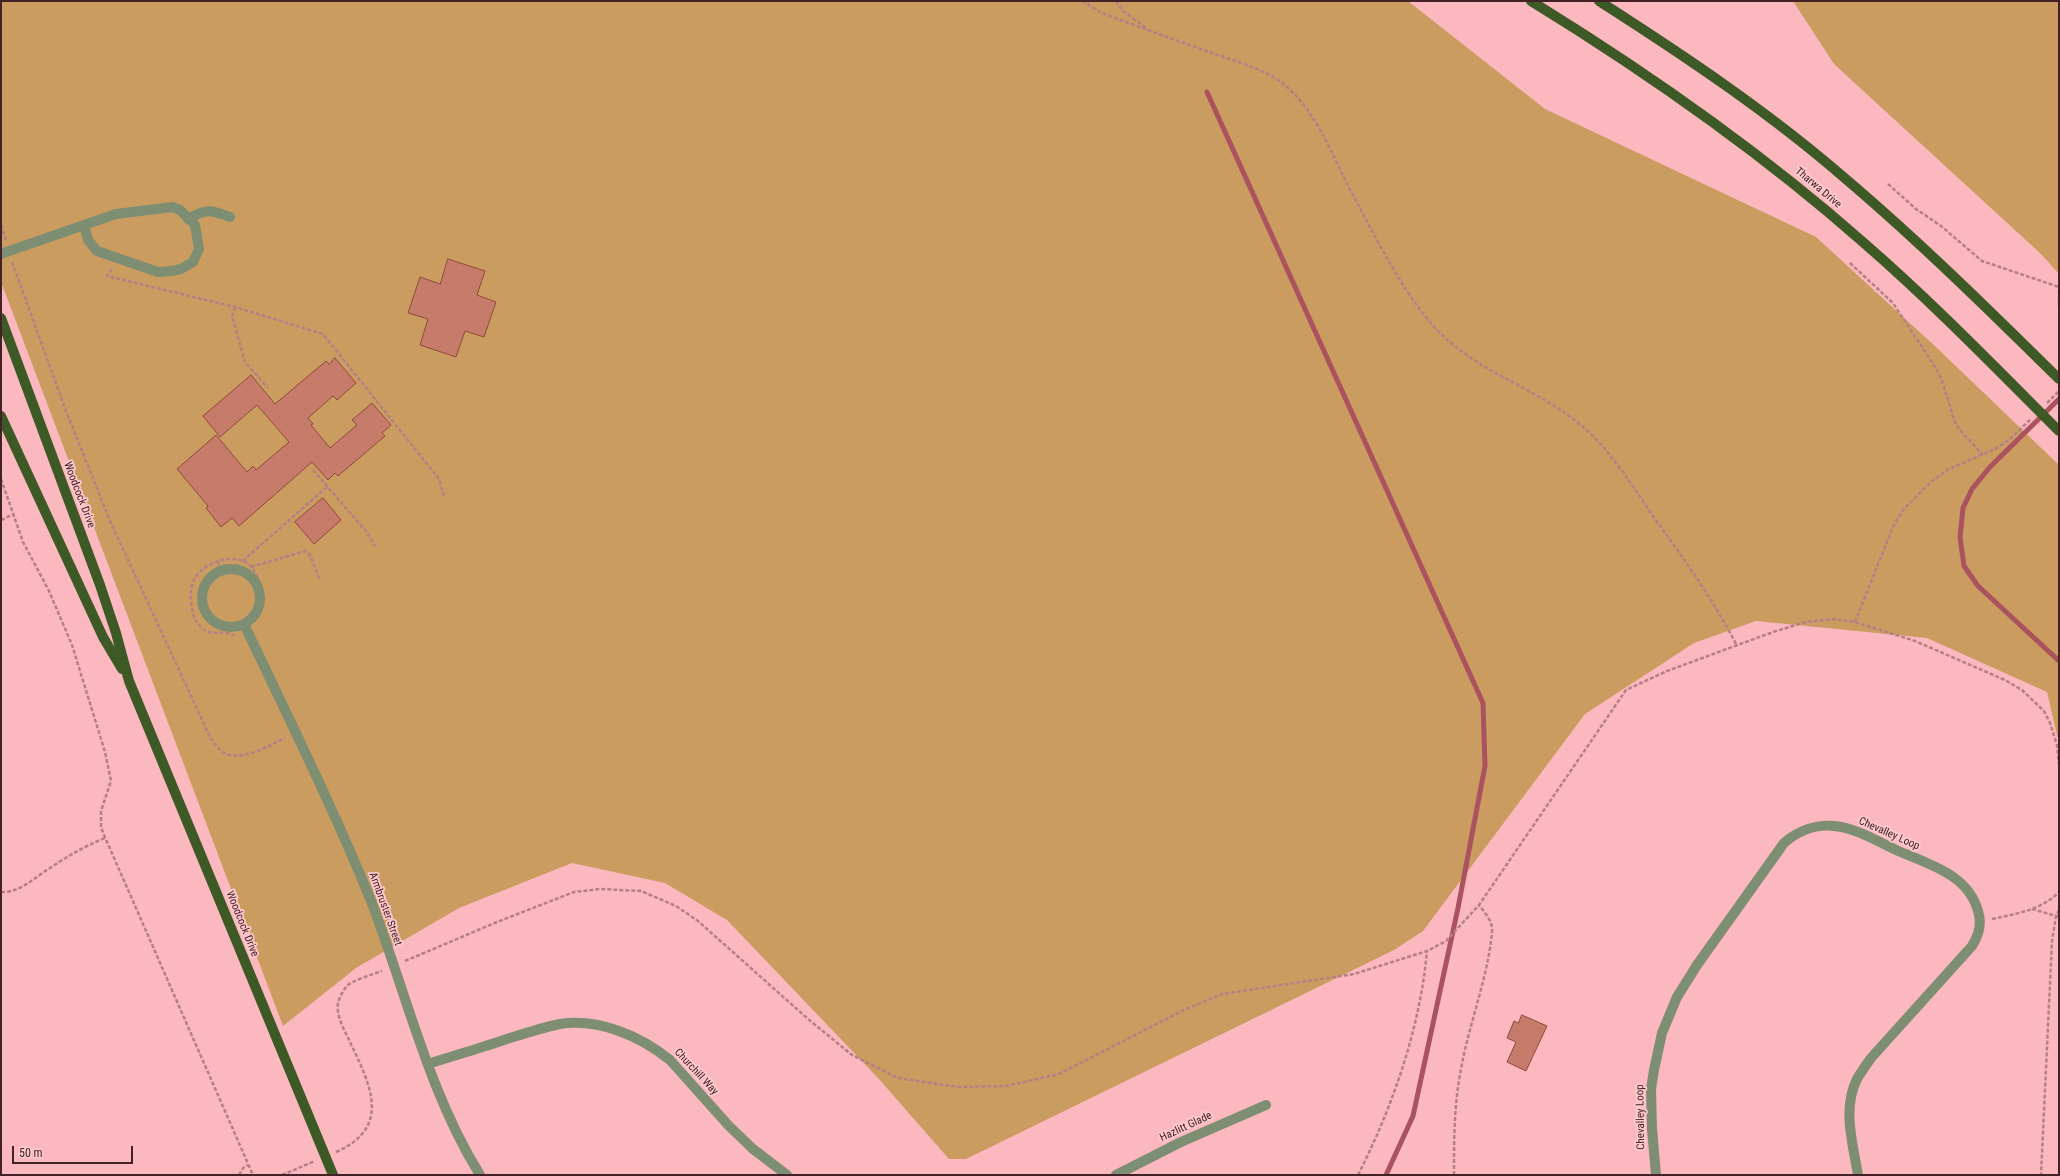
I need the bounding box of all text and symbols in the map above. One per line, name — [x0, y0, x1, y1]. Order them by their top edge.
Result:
street label: Tharwa Drive — [1792, 165, 1844, 211]
street label: Woodcock Drive — [60, 460, 98, 530]
street label: Chevalley Loop — [1856, 815, 1922, 853]
street label: Armbruster Street — [366, 870, 404, 948]
street label: Woodcock Drive — [223, 889, 261, 959]
street label: Churchill Way — [671, 1046, 721, 1098]
street label: Chevalley Loop — [1634, 1084, 1648, 1150]
street label: Hazlitt Glade — [1158, 1109, 1214, 1145]
scale bar — [14, 1138, 135, 1164]
text: 50 m — [19, 1146, 43, 1160]

